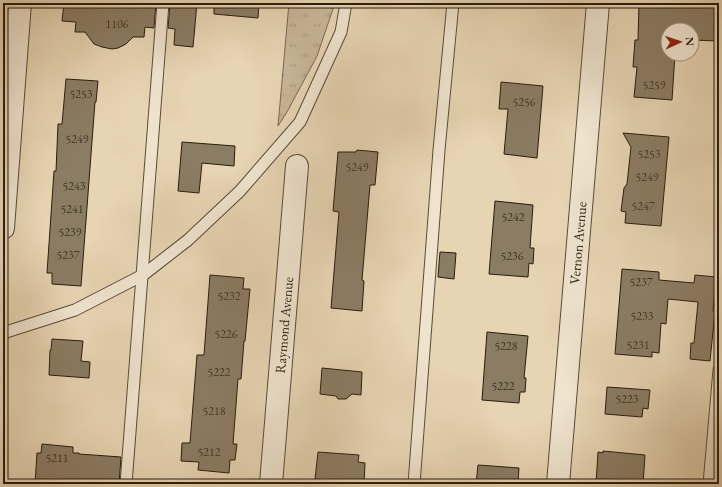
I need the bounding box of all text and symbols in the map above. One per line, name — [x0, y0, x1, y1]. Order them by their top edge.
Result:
house number: 1106 — [105, 16, 129, 32]
north arrow — [660, 22, 700, 62]
text: N — [683, 37, 697, 46]
house number: 5259 — [642, 77, 666, 93]
house number: 5253 — [69, 86, 93, 102]
house number: 5256 — [512, 94, 536, 110]
house number: 5249 — [65, 131, 89, 147]
house number: 5253 — [637, 146, 661, 162]
house number: 5249 — [345, 159, 369, 175]
house number: 5249 — [635, 169, 659, 185]
house number: 5243 — [62, 178, 86, 194]
house number: 5247 — [631, 198, 655, 214]
street label: Vernon Avenue — [565, 200, 591, 285]
house number: 5241 — [60, 201, 84, 217]
house number: 5242 — [501, 209, 525, 225]
house number: 5239 — [58, 224, 82, 240]
house number: 5237 — [56, 247, 80, 263]
house number: 5236 — [500, 248, 524, 264]
house number: 5237 — [629, 274, 653, 290]
street label: Raymond Avenue — [271, 275, 297, 374]
house number: 5232 — [217, 288, 241, 304]
house number: 5233 — [630, 308, 654, 324]
house number: 5226 — [214, 326, 238, 342]
house number: 5231 — [626, 337, 650, 353]
house number: 5228 — [494, 338, 518, 354]
house number: 5222 — [207, 364, 231, 380]
house number: 5222 — [491, 378, 515, 394]
house number: 5223 — [615, 391, 639, 407]
house number: 5218 — [202, 403, 226, 419]
house number: 5212 — [197, 444, 221, 460]
house number: 5211 — [45, 450, 69, 466]

